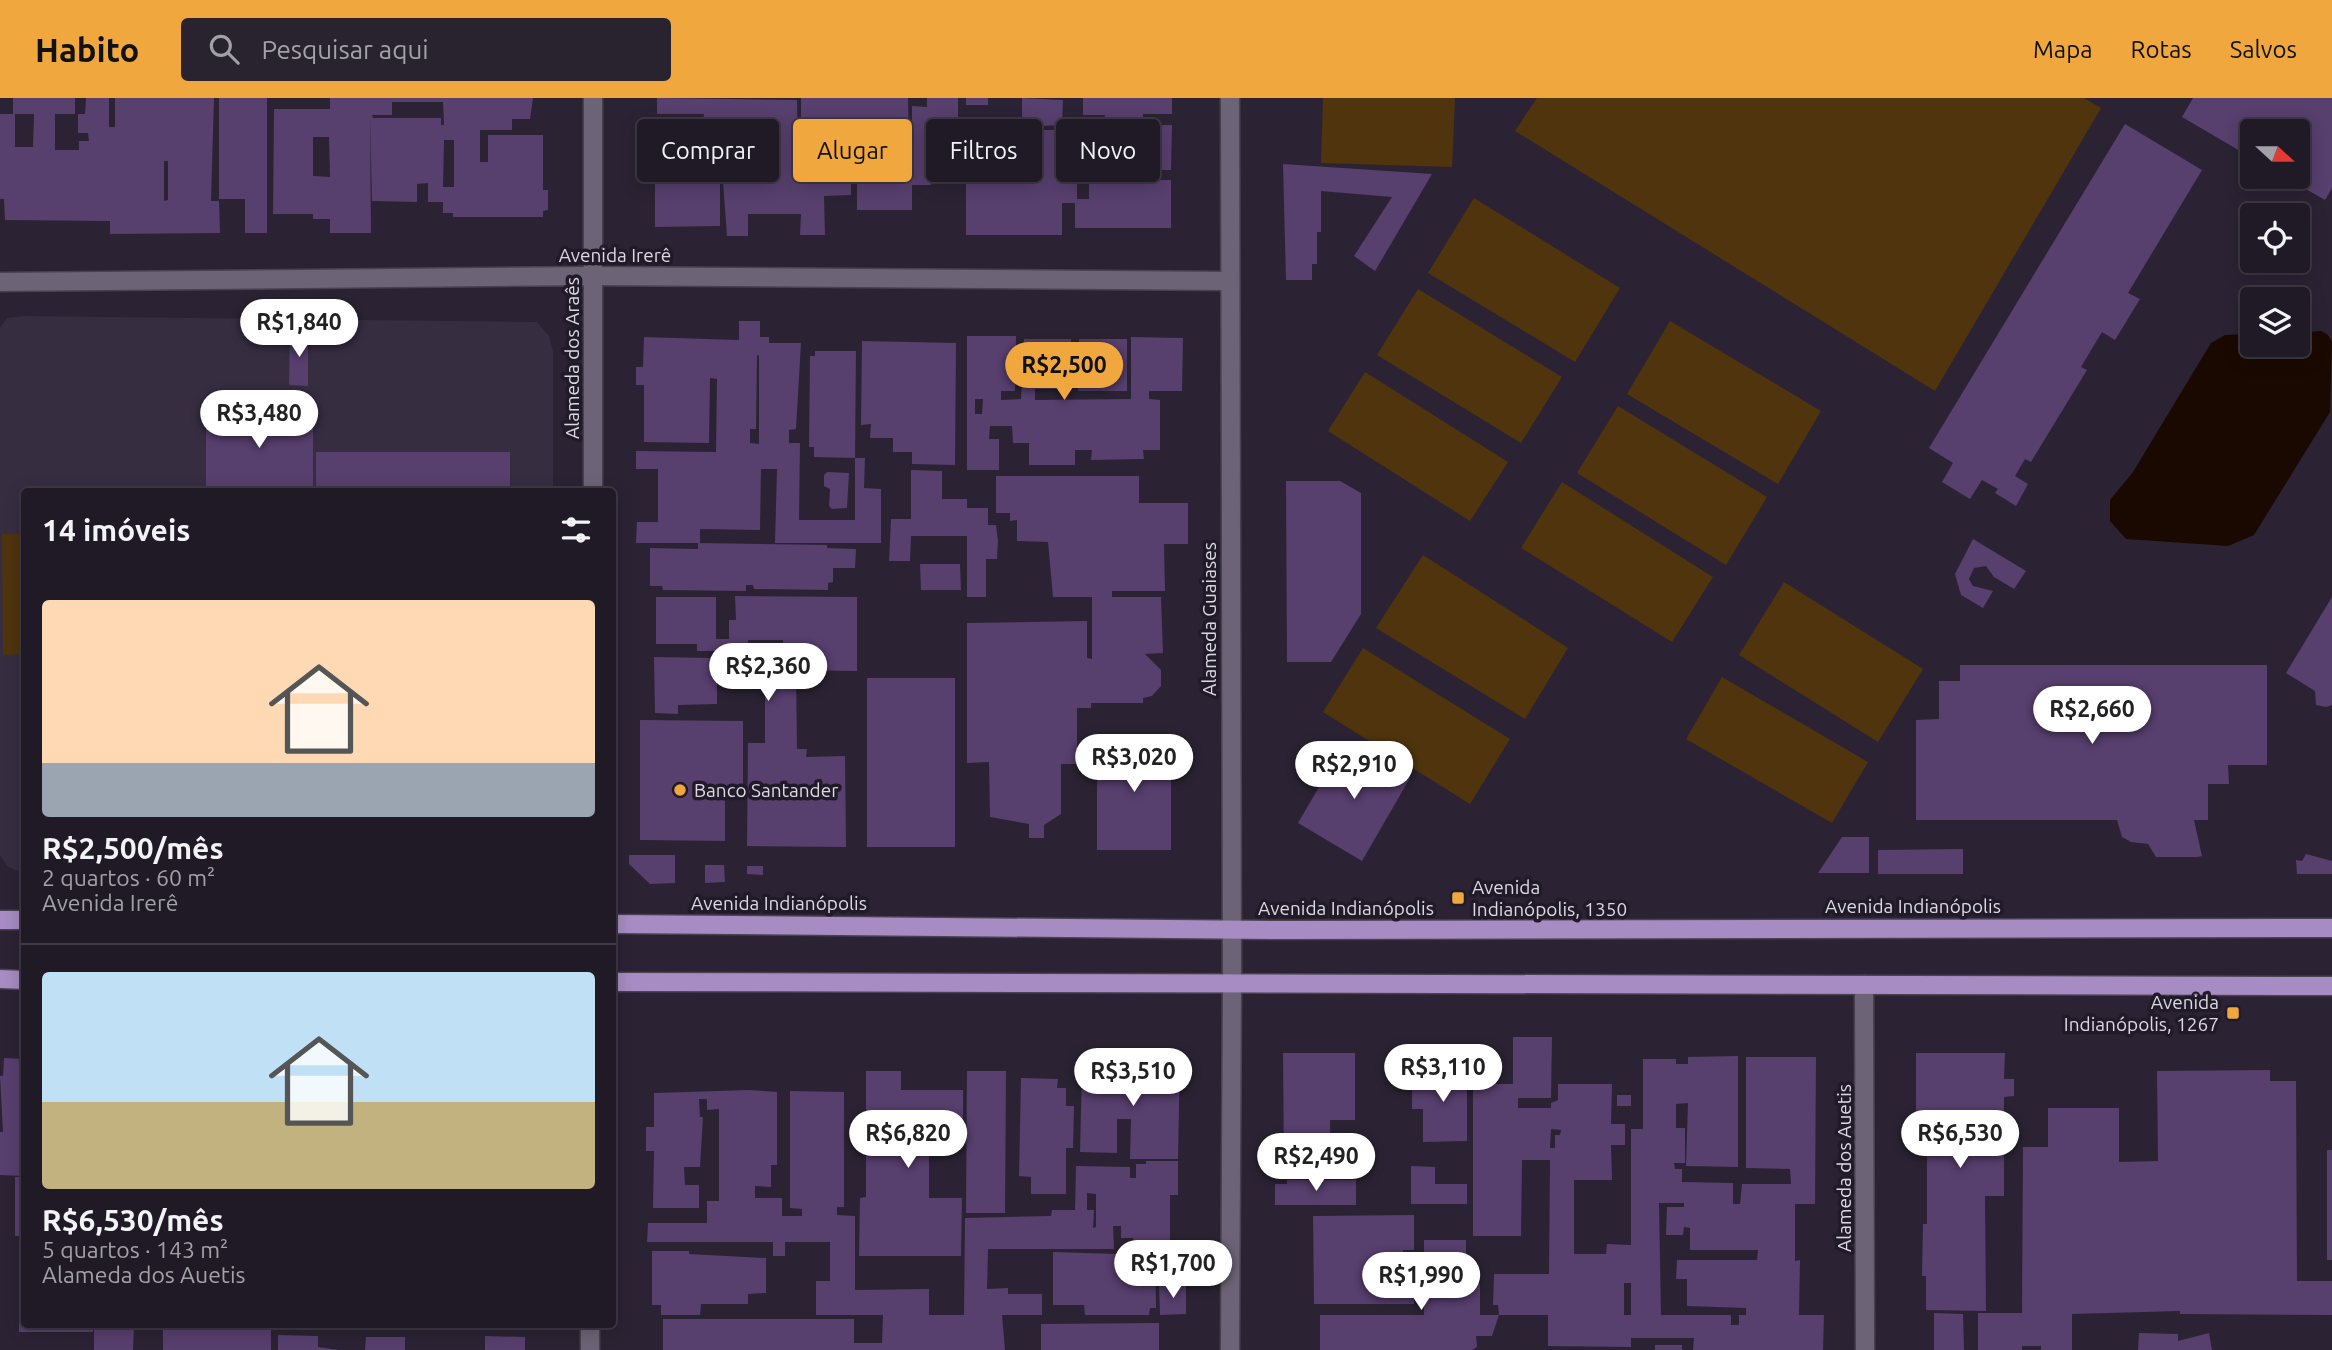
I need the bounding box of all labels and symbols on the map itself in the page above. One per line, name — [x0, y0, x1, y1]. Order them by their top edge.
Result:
north arrow — [2240, 119, 2310, 189]
street label: Avenida Irerê — [559, 244, 671, 266]
street label: Alameda dos Araês — [561, 277, 583, 439]
pin: R$1,840 — [234, 300, 364, 359]
pin: R$2,500 — [999, 342, 1129, 402]
pin: R$3,480 — [194, 390, 324, 450]
street label: Alameda Guaiases — [1198, 542, 1220, 696]
pin: R$2,360 — [703, 644, 833, 703]
pin: R$2,660 — [2027, 686, 2157, 746]
pin: R$3,020 — [1069, 734, 1199, 794]
pin: R$2,910 — [1289, 742, 1419, 801]
place label: Banco Santander — [694, 779, 838, 801]
marker: Banco Santander — [672, 782, 688, 798]
place label: Avenida Indianópolis, 1350 — [1472, 876, 1627, 920]
marker: Avenida Indianópolis, 1350 — [1450, 890, 1466, 906]
street label: Avenida Indianópolis — [691, 892, 867, 914]
street label: Avenida Indianópolis — [1825, 895, 2001, 917]
street label: Avenida Indianópolis — [1258, 897, 1434, 919]
place label: Avenida Indianópolis, 1267 — [2064, 991, 2219, 1035]
marker: Avenida Indianópolis, 1267 — [2225, 1005, 2241, 1021]
pin: R$3,110 — [1378, 1044, 1508, 1104]
pin: R$3,510 — [1068, 1048, 1198, 1108]
street label: Alameda dos Auetis — [1833, 1084, 1855, 1252]
pin: R$6,820 — [843, 1110, 973, 1170]
pin: R$6,530 — [1895, 1110, 2025, 1170]
pin: R$2,490 — [1251, 1134, 1381, 1193]
pin: R$1,700 — [1108, 1240, 1238, 1300]
pin: R$1,990 — [1356, 1252, 1486, 1312]

